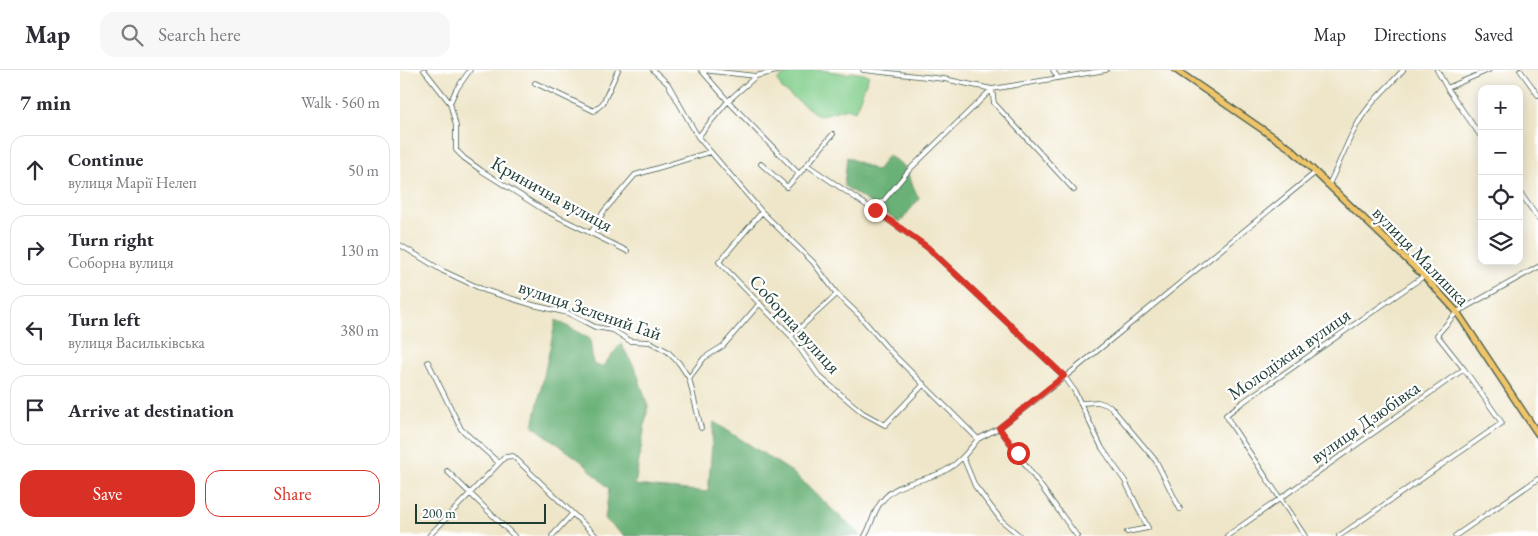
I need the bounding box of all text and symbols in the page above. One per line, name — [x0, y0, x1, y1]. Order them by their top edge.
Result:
search box — [100, 12, 450, 57]
text: Map — [25, 19, 70, 50]
icon: search — [118, 21, 146, 49]
text: Search here — [158, 22, 241, 47]
text: Map — [1314, 23, 1346, 46]
text: Directions — [1374, 23, 1446, 46]
text: Saved — [1474, 23, 1513, 46]
map controls — [1478, 85, 1523, 265]
button: + — [1478, 85, 1523, 130]
text: 7 min — [20, 89, 71, 116]
text: Walk · 560 m — [301, 92, 380, 113]
button: − — [1478, 130, 1523, 175]
text: Continue — [68, 147, 143, 172]
street label: Кринична вулиця — [487, 150, 618, 238]
icon: ahead — [21, 156, 49, 184]
text: 50 m — [348, 160, 379, 181]
text: вулиця Марії Нелеп — [68, 172, 197, 193]
button: locate — [1478, 175, 1523, 220]
route end — [864, 199, 887, 222]
street label: вулиця Малишка — [1367, 201, 1475, 312]
button: layers — [1478, 220, 1523, 265]
text: Turn right — [68, 227, 154, 252]
icon: right — [21, 236, 49, 264]
text: 130 m — [340, 240, 379, 261]
text: Соборна вулиця — [68, 252, 174, 273]
street label: Соборна вулиця — [744, 269, 847, 379]
street label: вулиця Зелений Гай — [515, 274, 665, 346]
street label: Молодіжна вулиця — [1223, 302, 1356, 406]
text: Turn left — [68, 307, 140, 332]
icon: left — [21, 316, 49, 344]
text: 380 m — [340, 320, 379, 341]
text: вулиця Васильківська — [68, 332, 205, 353]
street label: вулиця Дзюбівка — [1305, 375, 1425, 469]
icon: arrive — [21, 396, 49, 424]
text: Arrive at destination — [68, 398, 234, 423]
route start — [1007, 442, 1030, 465]
button: Save — [20, 470, 195, 517]
button: Share — [205, 470, 380, 517]
scale bar — [415, 501, 546, 524]
text: 200 m — [422, 504, 456, 522]

